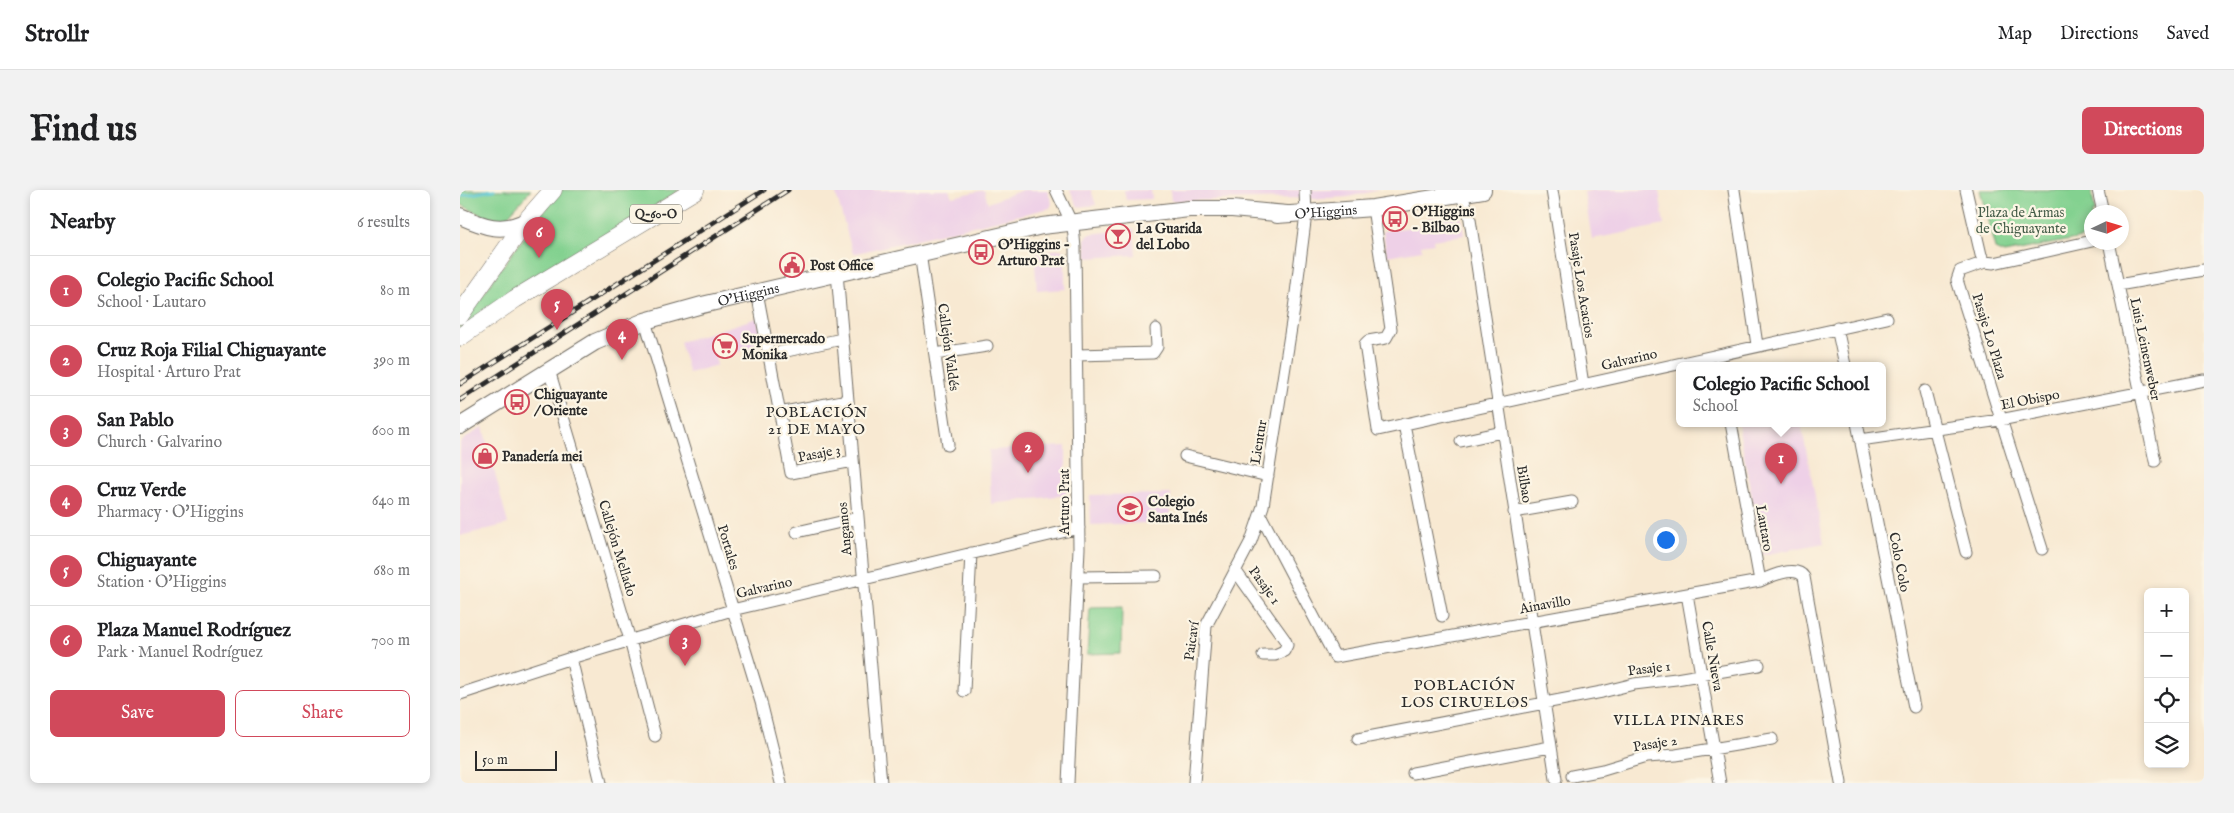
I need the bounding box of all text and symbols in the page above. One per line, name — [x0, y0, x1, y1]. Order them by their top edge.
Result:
text: Strollr — [25, 19, 89, 50]
text: Map — [1998, 23, 2032, 46]
text: Directions — [2060, 23, 2138, 46]
text: Saved — [2166, 23, 2209, 46]
button: Directions — [2082, 107, 2204, 154]
text: Find us — [30, 108, 137, 153]
street label: O'Higgins — [1294, 201, 1358, 224]
place label: O'Higgins - Bilbao — [1412, 203, 1475, 237]
road number: Q-60-O — [630, 204, 682, 224]
park label: Plaza de Armas de Chiguayante — [1976, 204, 2067, 238]
north arrow — [2084, 205, 2129, 250]
bus stop icon: O'Higgins - Bilbao — [1382, 206, 1408, 232]
text: Nearby — [50, 209, 115, 236]
text: 6 results — [357, 213, 410, 233]
pin: 6 — [523, 217, 555, 258]
place label: La Guarida del Lobo — [1136, 220, 1203, 254]
bar icon: La Guarida del Lobo — [1105, 223, 1131, 249]
street label: Pasaje Los Acacios — [1564, 231, 1598, 340]
place label: O'Higgins - Arturo Prat — [997, 236, 1070, 270]
bus stop icon: O'Higgins - Arturo Prat — [968, 239, 994, 265]
public building icon: Post Office — [779, 252, 805, 278]
place label: Post Office — [810, 257, 874, 275]
text: Colegio Pacific School — [97, 269, 274, 293]
street label: O'Higgins — [716, 279, 781, 311]
text: 1 — [63, 281, 69, 301]
text: 80 m — [380, 281, 410, 301]
pin: 5 — [541, 289, 573, 330]
street label: Pasaje Lo Plaza — [1967, 291, 2011, 382]
text: School · Lautaro — [97, 293, 206, 313]
street label: Luis Leinenweber — [2125, 296, 2165, 402]
street label: Callejón Valdés — [933, 302, 963, 392]
pin: 4 — [606, 319, 638, 360]
place label: Supermercado Monika — [742, 330, 825, 364]
supermarket icon: Supermercado Monika — [712, 333, 738, 359]
text: Cruz Roja Filial Chiguayante — [97, 339, 326, 363]
street label: Galvarino — [1599, 345, 1659, 375]
text: 2 — [62, 351, 70, 371]
text: 390 m — [373, 351, 410, 371]
popup — [1676, 362, 1886, 427]
text: Hospital · Arturo Prat — [97, 363, 241, 383]
text: Colegio Pacific School — [1693, 373, 1869, 397]
street label: El Obispo — [1999, 385, 2062, 414]
place label: Chiguayante / Oriente — [533, 386, 608, 420]
bus stop icon: Chiguayante / Oriente — [504, 389, 530, 415]
text: School — [1693, 397, 1738, 417]
district label: POBLACIÓN 21 DE MAYO — [766, 403, 868, 439]
text: San Pablo — [97, 409, 174, 433]
street label: Lientur — [1247, 419, 1271, 466]
text: 3 — [63, 421, 69, 441]
text: 600 m — [372, 421, 410, 441]
pin: 2 — [1012, 432, 1044, 473]
text: Church · Galvarino — [97, 433, 222, 453]
street label: Pasaje 3 — [796, 441, 842, 467]
shop icon: Panadería mei — [472, 443, 498, 469]
pin: 1 — [1765, 443, 1797, 484]
place label: Panadería mei — [502, 448, 583, 466]
street label: Bilbao — [1512, 464, 1536, 505]
street label: Arturo Prat — [1056, 469, 1074, 536]
text: Cruz Verde — [97, 479, 186, 503]
text: 4 — [62, 491, 70, 511]
text: 640 m — [372, 491, 410, 511]
place label: Colegio Santa Inés — [1148, 493, 1207, 527]
school or university icon: Colegio Santa Inés — [1117, 496, 1143, 522]
street label: Callejón Mellado — [594, 498, 640, 599]
street label: Angamos — [834, 501, 856, 557]
text: Pharmacy · O'Higgins — [97, 503, 244, 523]
street label: Lautaro — [1751, 504, 1777, 553]
street label: Portales — [713, 522, 743, 572]
your location — [1653, 527, 1679, 553]
street label: Colo Colo — [1884, 531, 1914, 594]
text: Chiguayante — [97, 549, 197, 573]
text: 5 — [63, 561, 69, 581]
text: 680 m — [373, 561, 410, 581]
street label: Pasaje 1 — [1244, 563, 1284, 608]
text: Station · O'Higgins — [97, 573, 226, 593]
street label: Galvarino — [734, 573, 794, 603]
map controls — [2144, 588, 2189, 768]
button: + — [2144, 588, 2189, 633]
street label: Ainavillo — [1517, 592, 1573, 619]
text: Plaza Manuel Rodríguez — [97, 619, 291, 643]
street label: Paicaví — [1180, 619, 1204, 662]
street label: Calle Nueva — [1697, 620, 1727, 694]
pin: 3 — [669, 625, 701, 666]
text: 6 — [63, 631, 69, 651]
text: 700 m — [371, 631, 410, 651]
button: − — [2144, 633, 2189, 678]
text: Park · Manuel Rodríguez — [97, 643, 263, 663]
street label: Pasaje 1 — [1627, 657, 1672, 681]
district label: POBLACIÓN LOS CIRUELOS — [1401, 676, 1529, 712]
button: locate — [2144, 678, 2189, 723]
button: Save — [50, 690, 225, 737]
button: Share — [235, 690, 410, 737]
district label: VILLA PINARES — [1612, 711, 1745, 730]
button: layers — [2144, 723, 2189, 768]
street label: Pasaje 2 — [1632, 732, 1679, 756]
scale bar — [475, 748, 558, 771]
text: 50 m — [482, 751, 508, 769]

